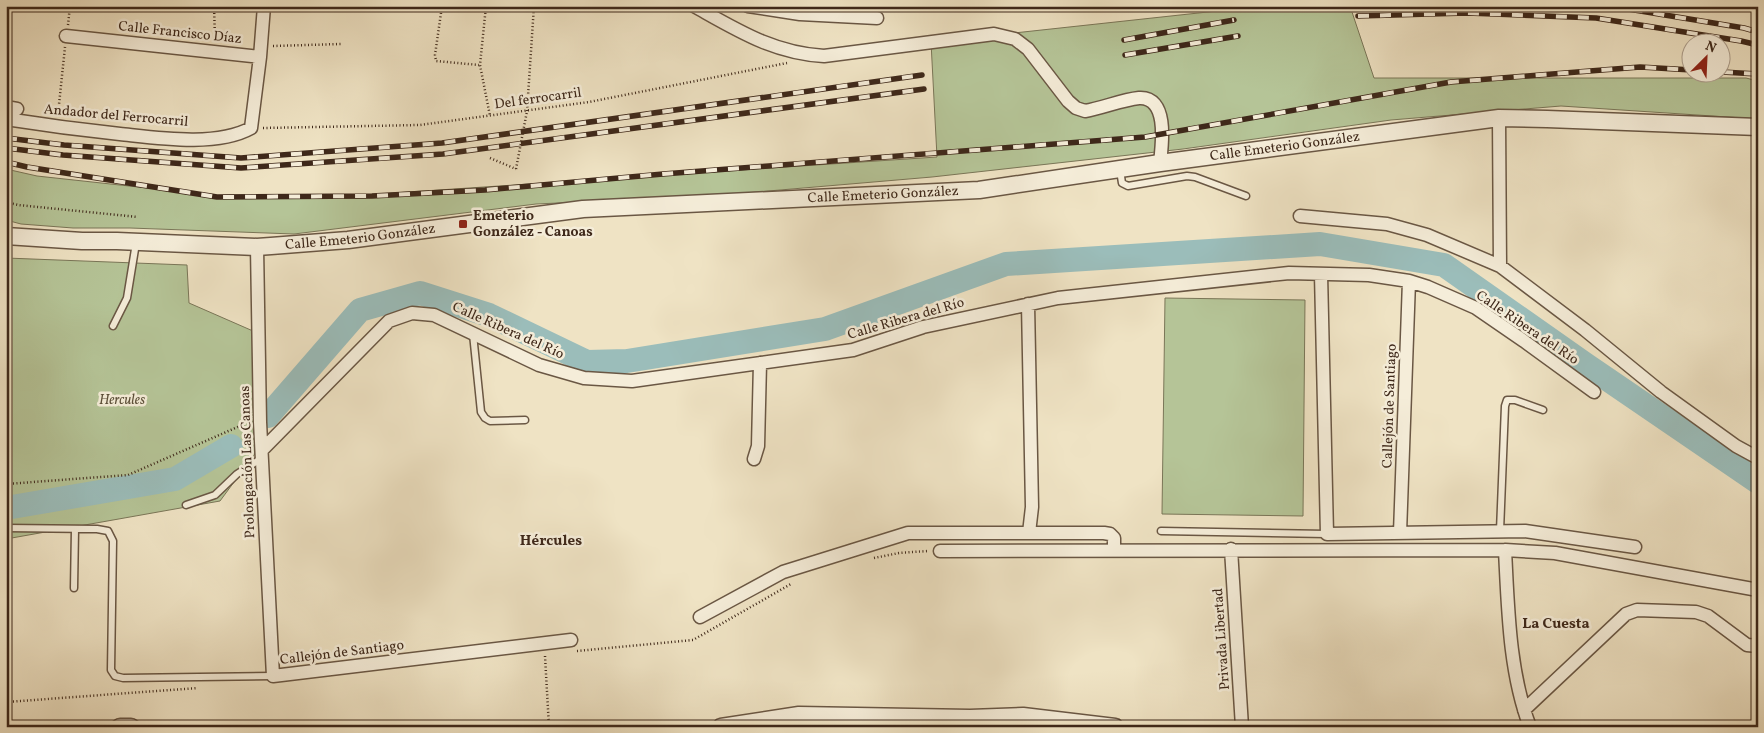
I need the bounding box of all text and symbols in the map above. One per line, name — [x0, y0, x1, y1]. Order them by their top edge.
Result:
street label: Calle Francisco Díaz — [117, 17, 243, 49]
north arrow — [1682, 32, 1732, 82]
text: N — [1702, 37, 1719, 58]
street label: Del ferrocarril — [493, 83, 583, 115]
street label: Andador del Ferrocarril — [43, 100, 189, 132]
street label: Calle Emeterio González — [1209, 127, 1361, 166]
street label: Calle Emeterio González — [807, 181, 959, 208]
place label: Emeterio González - Canoas — [473, 207, 593, 242]
marker: Emeterio González - Canoas — [457, 218, 469, 230]
street label: Calle Emeterio González — [284, 219, 436, 254]
street label: Calle Ribera del Río — [1472, 286, 1582, 370]
street label: Calle Ribera del Río — [846, 293, 966, 345]
street label: Calle Ribera del Río — [449, 298, 567, 364]
street label: Callejón de Santiago — [1378, 343, 1402, 469]
street label: Prolongación Las Canoas — [236, 385, 260, 539]
park label: Hercules — [99, 391, 145, 410]
district label: Hércules — [520, 531, 582, 552]
street label: Privada Libertad — [1209, 587, 1235, 691]
district label: La Cuesta — [1522, 614, 1590, 635]
street label: Callejón de Santiago — [279, 636, 405, 670]

